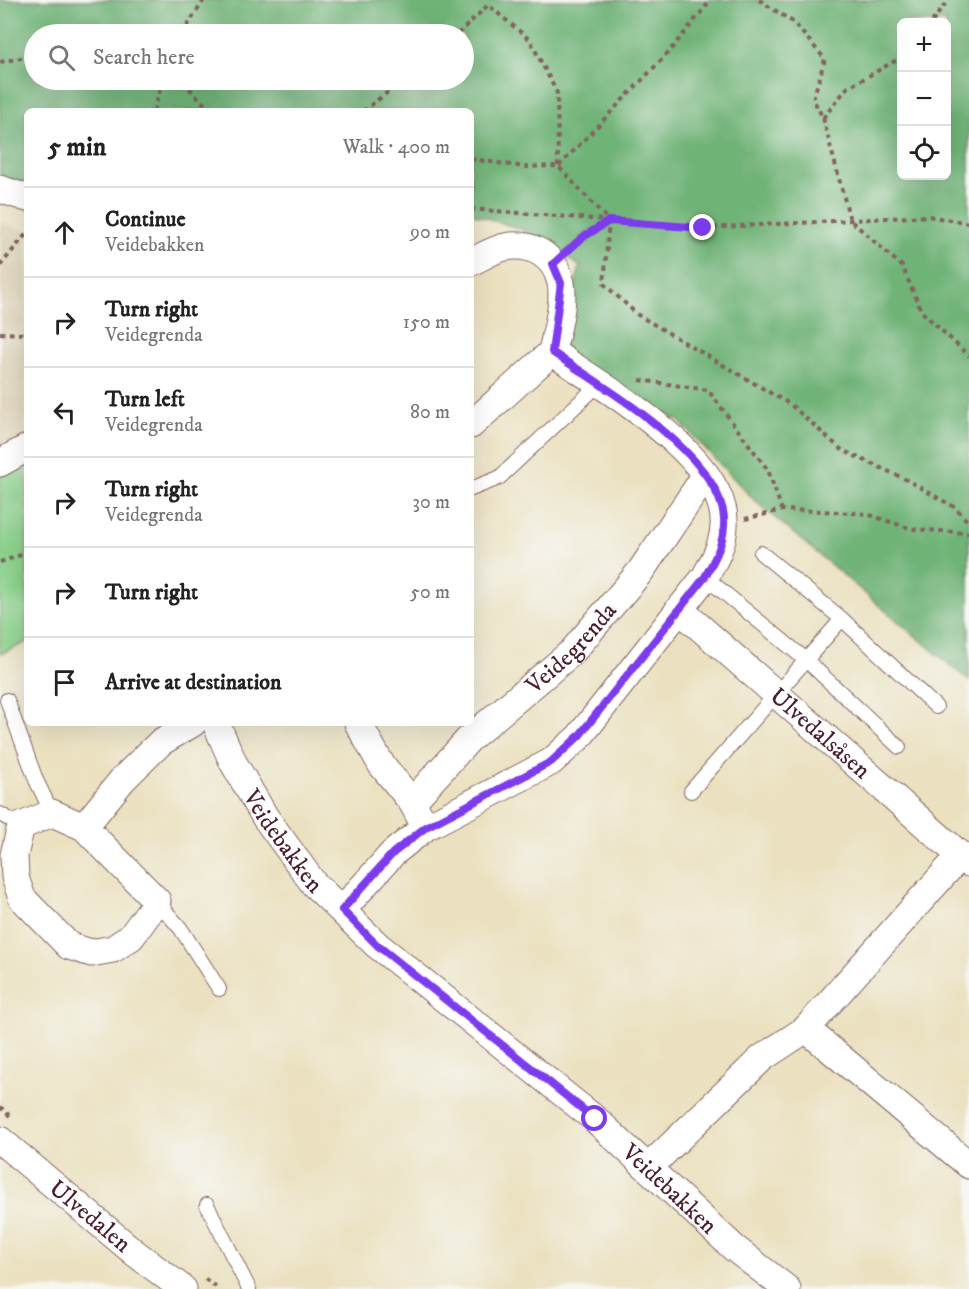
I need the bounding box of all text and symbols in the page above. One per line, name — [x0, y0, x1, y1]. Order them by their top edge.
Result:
map controls — [897, 18, 951, 180]
button: + — [897, 18, 951, 72]
search box — [24, 24, 474, 90]
icon: search — [45, 41, 78, 74]
text: Search here — [93, 44, 195, 71]
button: − — [897, 72, 951, 126]
button: locate — [897, 126, 951, 180]
text: 5 min — [48, 131, 106, 164]
text: Walk · 400 m — [343, 135, 450, 160]
text: Continue — [105, 206, 186, 233]
route end — [689, 214, 715, 240]
icon: ahead — [48, 216, 81, 249]
text: 90 m — [410, 220, 450, 245]
text: Veidebakken — [105, 233, 205, 258]
text: Turn right — [105, 296, 198, 323]
icon: right — [48, 306, 81, 339]
text: 150 m — [403, 310, 450, 335]
text: Veidegrenda — [105, 323, 203, 348]
text: Turn left — [105, 386, 185, 413]
icon: left — [48, 396, 81, 429]
text: 80 m — [410, 400, 450, 425]
text: Veidegrenda — [105, 413, 203, 438]
text: Turn right — [105, 476, 198, 503]
icon: right — [48, 486, 81, 519]
text: 30 m — [412, 490, 450, 515]
text: Veidegrenda — [105, 503, 203, 528]
icon: right — [48, 576, 81, 609]
text: Turn right — [105, 579, 198, 606]
text: 50 m — [410, 580, 450, 605]
street label: Veidegrenda — [519, 596, 624, 701]
icon: arrive — [48, 666, 81, 699]
text: Arrive at destination — [105, 669, 282, 696]
street label: Ulvedalsåsen — [763, 681, 877, 786]
street label: Veidebakken — [236, 783, 329, 900]
route start — [581, 1105, 607, 1131]
street label: Veidebakken — [614, 1137, 724, 1241]
street label: Ulvedalen — [43, 1174, 137, 1260]

